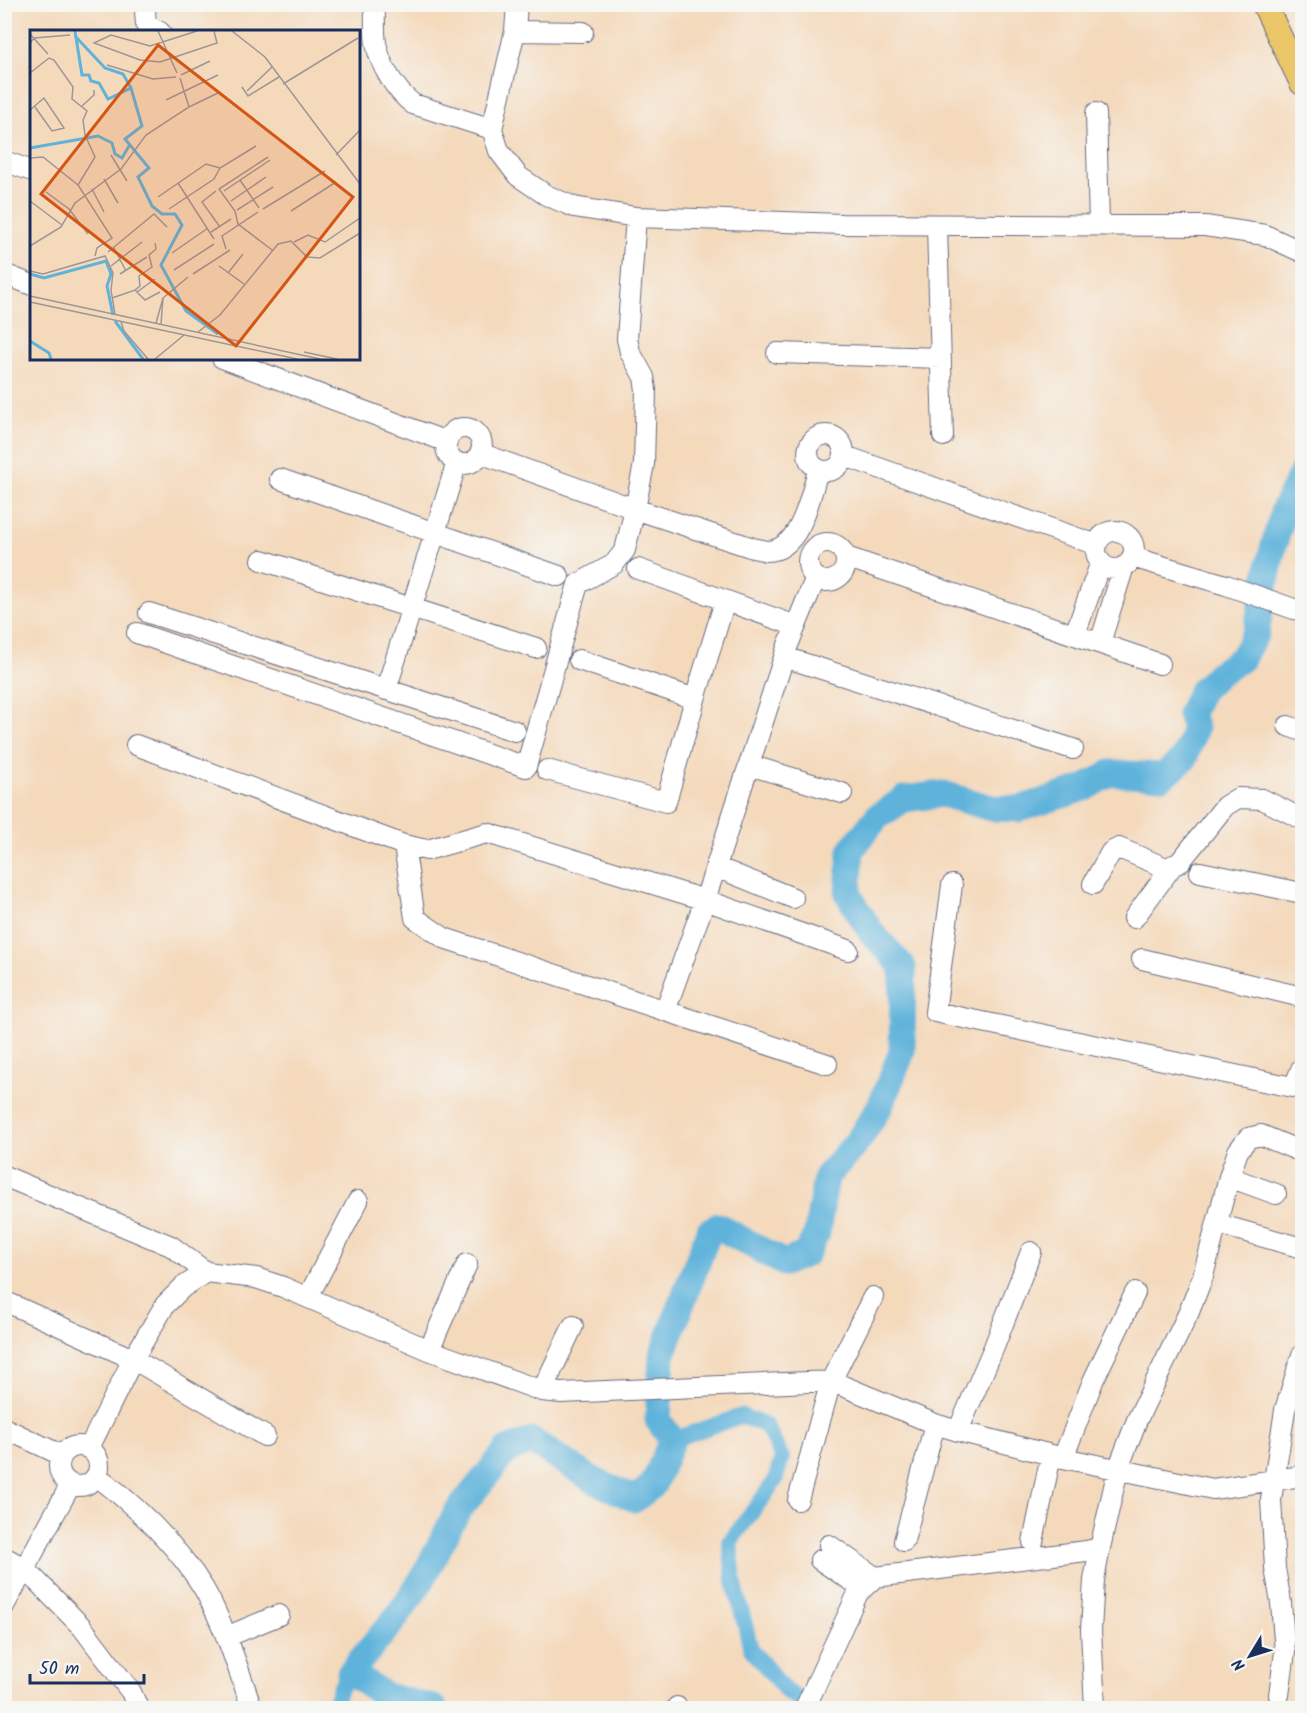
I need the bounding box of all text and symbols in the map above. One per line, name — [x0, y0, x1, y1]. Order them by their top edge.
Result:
inset map — [30, 30, 360, 360]
north arrow — [1220, 1626, 1280, 1686]
scale bar — [30, 1647, 144, 1685]
text: N — [1226, 1653, 1252, 1676]
text: 50 m — [39, 1655, 79, 1684]

